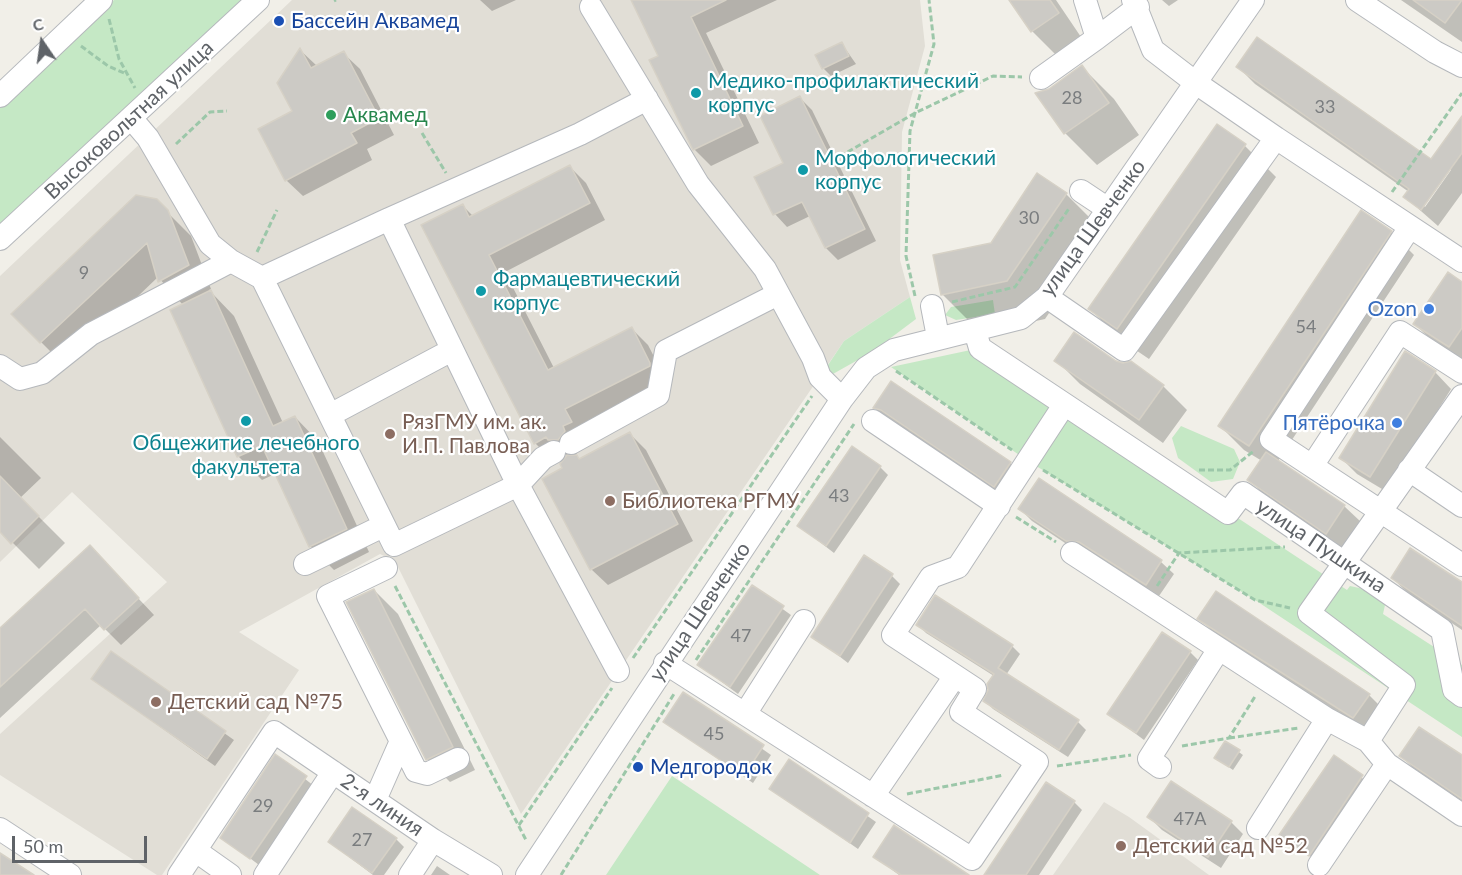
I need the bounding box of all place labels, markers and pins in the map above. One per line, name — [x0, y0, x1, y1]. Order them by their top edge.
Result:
place label: Бассейн Аквамед — [291, 8, 459, 34]
marker: Бассейн Аквамед — [272, 14, 286, 28]
place label: Медико-профилактический корпус — [708, 68, 979, 118]
marker: Медико-профилактический корпус — [689, 86, 703, 100]
place label: Аквамед — [343, 102, 428, 128]
marker: Аквамед — [324, 108, 338, 122]
place label: Морфологический корпус — [815, 145, 996, 195]
marker: Морфологический корпус — [796, 163, 810, 177]
place label: Фармацевтический корпус — [493, 266, 680, 316]
marker: Фармацевтический корпус — [474, 284, 488, 298]
place label: Ozon — [1368, 296, 1417, 322]
marker: Ozon — [1422, 302, 1436, 316]
place label: РязГМУ им. ак. И.П. Павлова — [402, 409, 547, 459]
place label: Пятёрочка — [1282, 410, 1385, 436]
marker: Общежитие лечебного факультета — [239, 414, 253, 428]
marker: Пятёрочка — [1390, 416, 1404, 430]
marker: РязГМУ им. ак. И.П. Павлова — [383, 427, 397, 441]
place label: Общежитие лечебного факультета — [132, 430, 360, 480]
place label: Библиотека РГМУ — [622, 488, 799, 514]
marker: Библиотека РГМУ — [603, 494, 617, 508]
place label: Детский сад №75 — [168, 689, 343, 715]
marker: Детский сад №75 — [149, 695, 163, 709]
place label: Медгородок — [650, 754, 772, 780]
marker: Медгородок — [631, 760, 645, 774]
place label: Детский сад №52 — [1133, 833, 1308, 859]
marker: Детский сад №52 — [1114, 839, 1128, 853]

